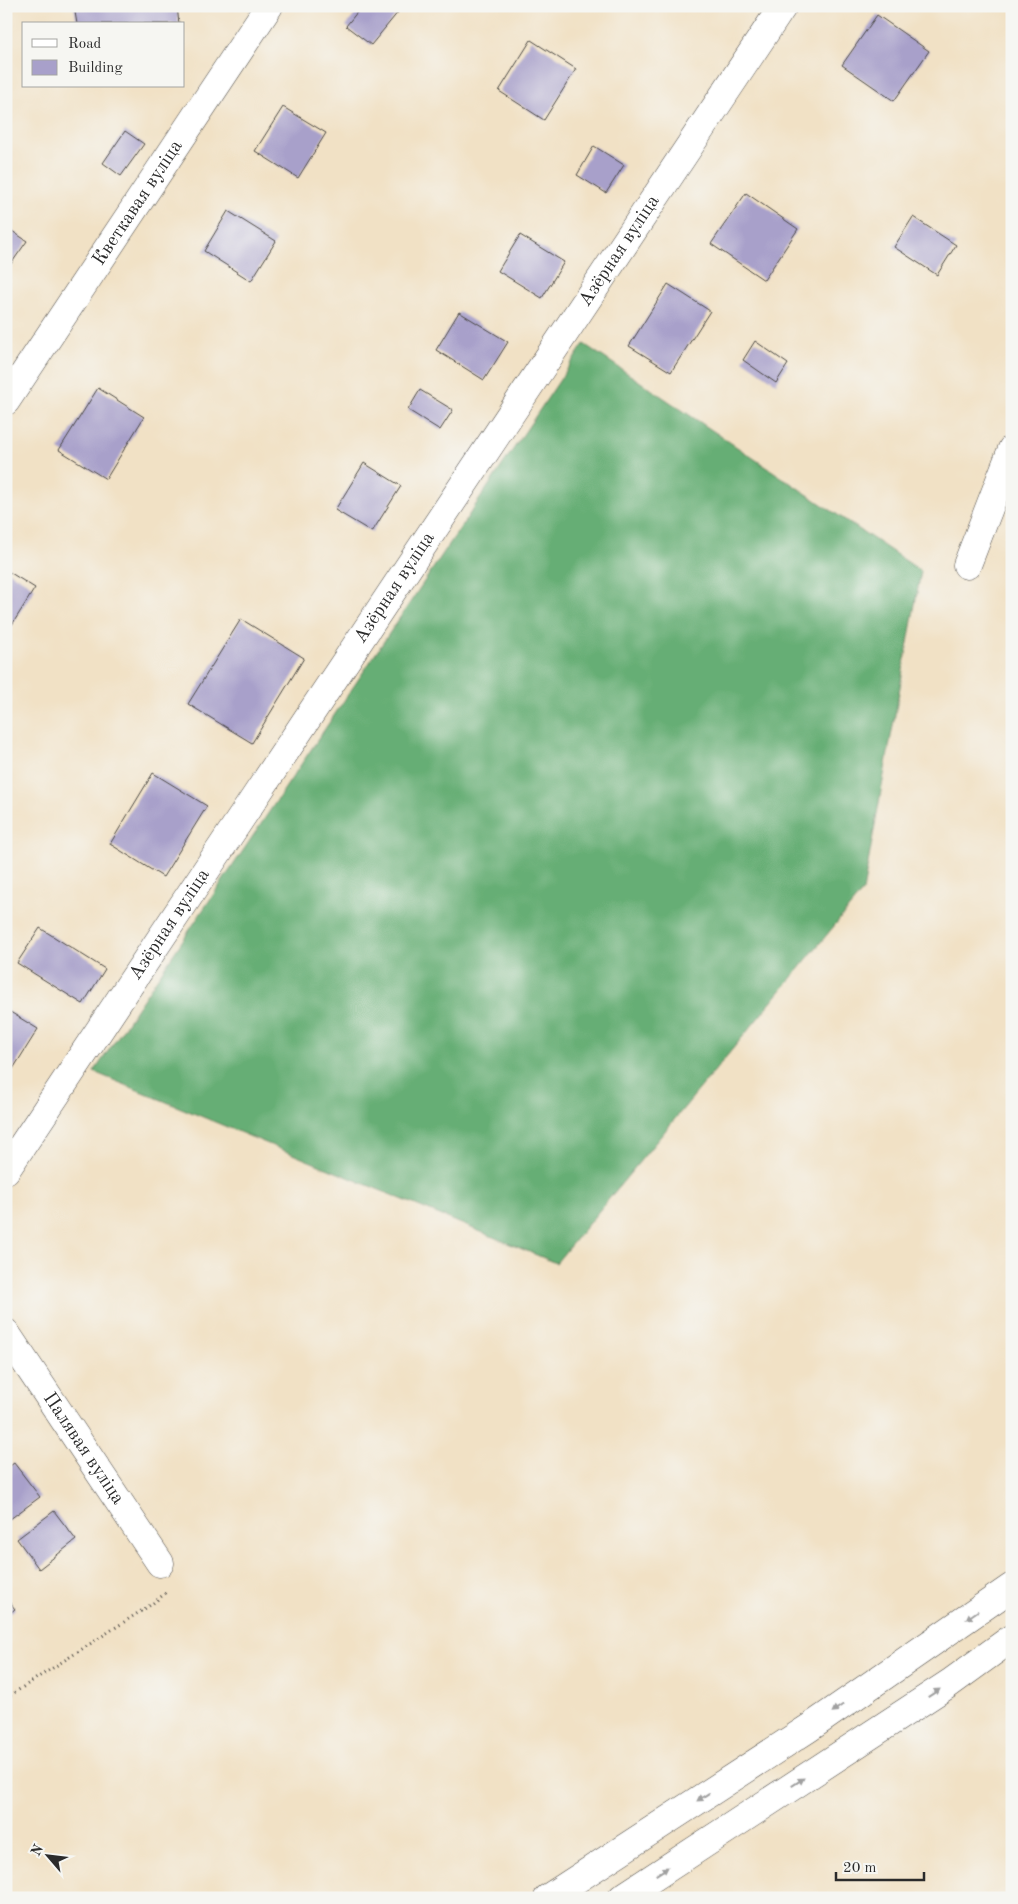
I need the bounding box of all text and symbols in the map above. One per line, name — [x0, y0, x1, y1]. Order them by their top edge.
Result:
legend — [22, 22, 185, 88]
text: Road — [68, 37, 102, 52]
text: Building — [68, 61, 123, 76]
street label: Кветкавая вуліца — [90, 136, 187, 269]
street label: Азёрная вуліца — [576, 191, 664, 310]
street label: Азёрная вуліца — [351, 528, 439, 647]
street label: Азёрная вуліца — [126, 865, 214, 984]
street label: Палявая вуліца — [39, 1389, 128, 1508]
one-way arrow — [965, 1610, 978, 1620]
one-way arrow — [928, 1689, 941, 1698]
one-way arrow — [831, 1703, 845, 1713]
one-way arrow — [792, 1777, 805, 1787]
one-way arrow — [696, 1792, 709, 1802]
north arrow — [22, 1832, 72, 1882]
text: N — [29, 1842, 46, 1858]
scale bar — [836, 1849, 923, 1881]
text: 20 m — [843, 1861, 877, 1876]
one-way arrow — [656, 1866, 669, 1876]

